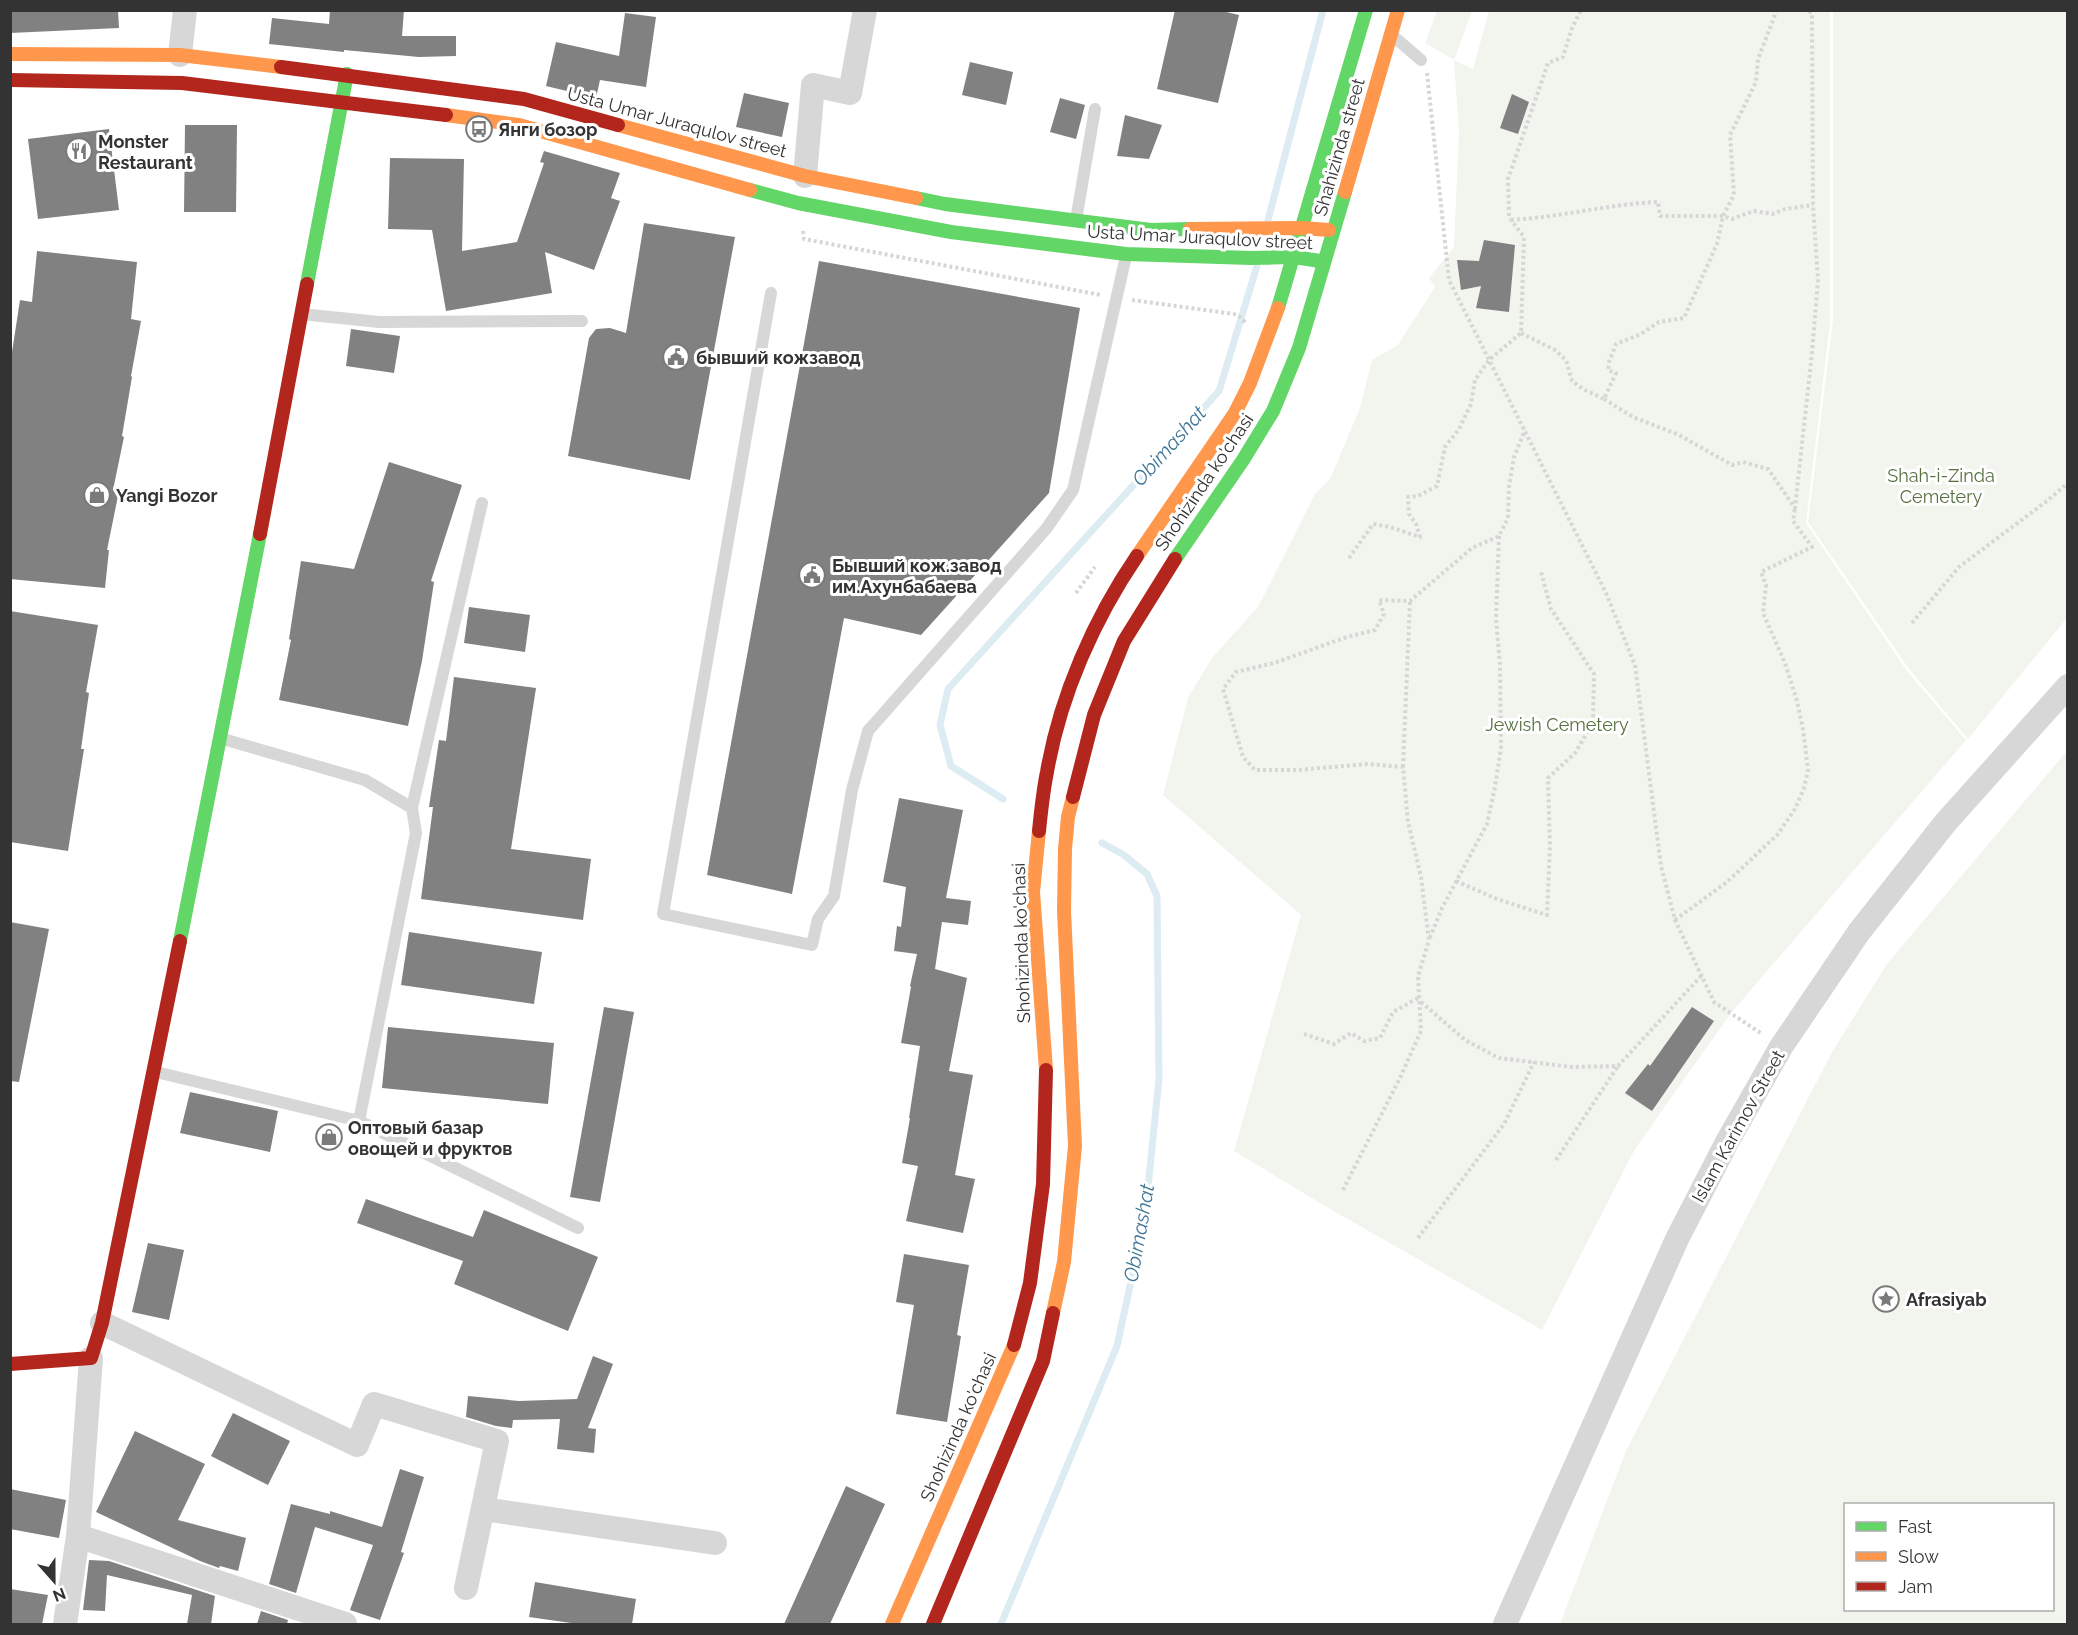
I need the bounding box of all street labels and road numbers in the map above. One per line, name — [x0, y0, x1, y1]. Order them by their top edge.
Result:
street label: Shahizinda street — [1309, 76, 1369, 218]
street label: Usta Umar Juraqulov street — [565, 83, 789, 161]
street label: Usta Umar Juraqulov street — [1086, 221, 1314, 253]
street label: Shohizinda ko'chasi — [1150, 410, 1258, 554]
street label: Shohizinda ko'chasi — [1008, 862, 1034, 1024]
street label: Islam Karimov Street — [1687, 1046, 1789, 1206]
street label: Shohizinda ko'chasi — [916, 1349, 1000, 1505]

